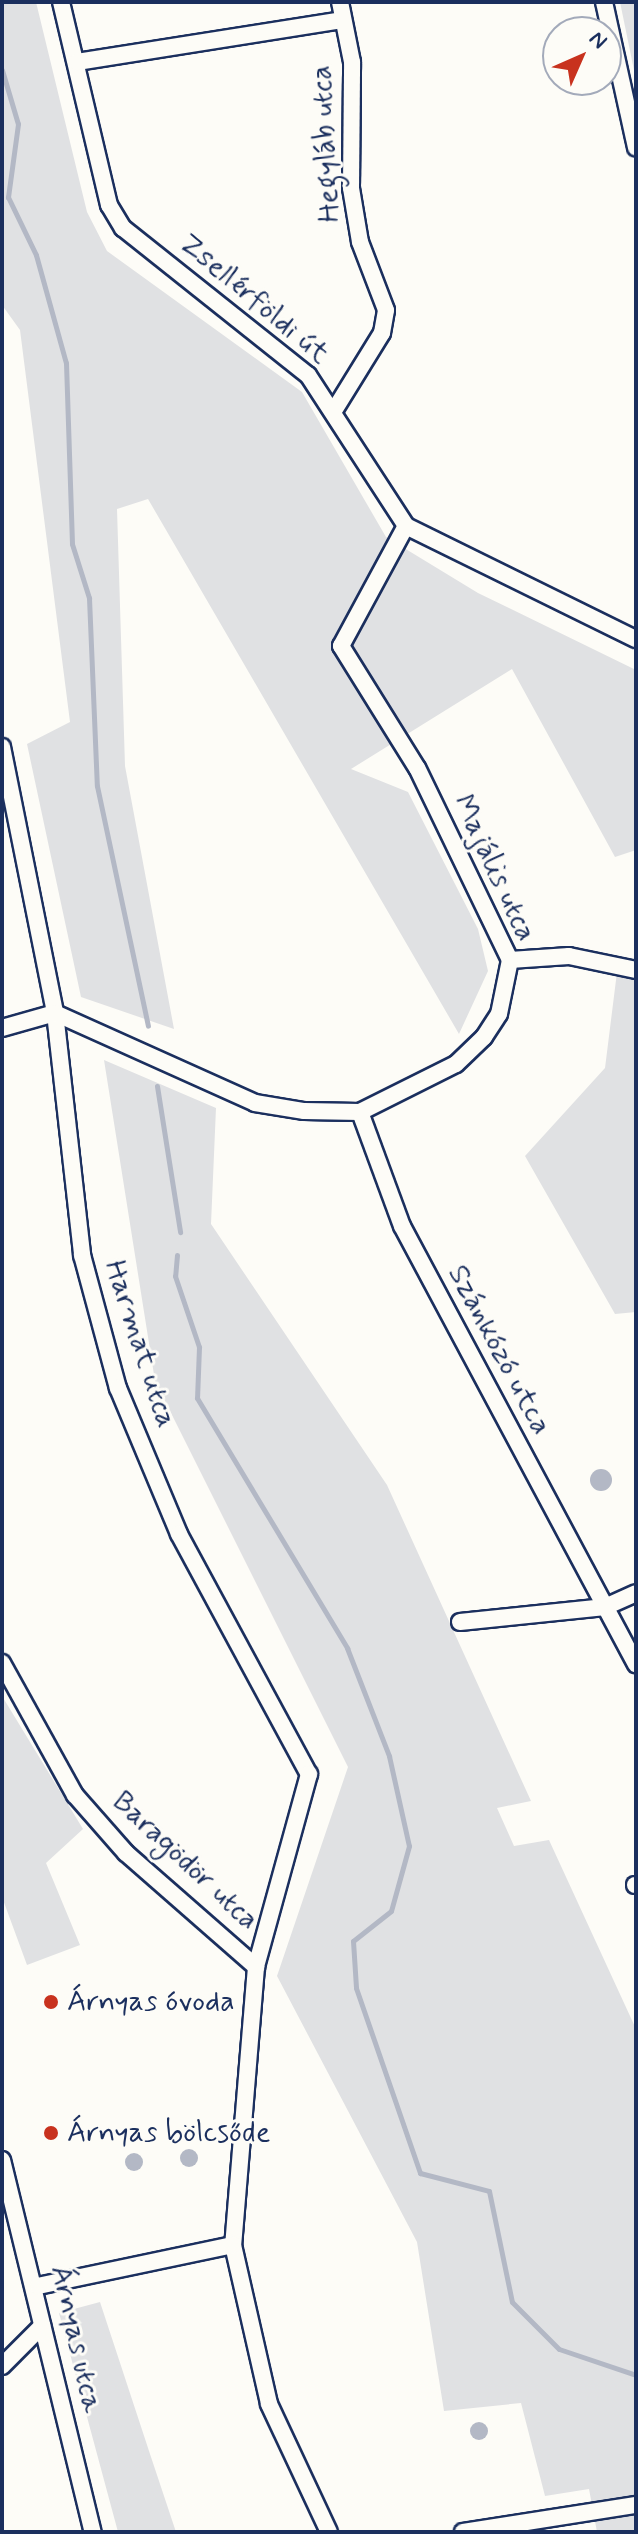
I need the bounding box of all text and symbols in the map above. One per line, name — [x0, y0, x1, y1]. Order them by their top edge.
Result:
north arrow — [542, 16, 622, 96]
text: N — [582, 25, 613, 56]
street label: Hegyláb utca — [304, 60, 348, 228]
street label: Zsellérföldi út — [172, 226, 336, 372]
street label: Majális utca — [443, 785, 545, 951]
street label: Harmat utca — [95, 1253, 185, 1435]
street label: Szánkózó utca — [439, 1259, 559, 1441]
street label: Baragödör utca — [101, 1781, 269, 1941]
place label: Árnyas óvoda — [67, 1984, 235, 2020]
marker: Árnyas óvoda — [42, 1993, 60, 2011]
place label: Árnyas bölcsőde — [67, 2115, 267, 2151]
marker: Árnyas bölcsőde — [42, 2124, 60, 2142]
street label: Árnyas utca — [41, 2258, 111, 2420]

